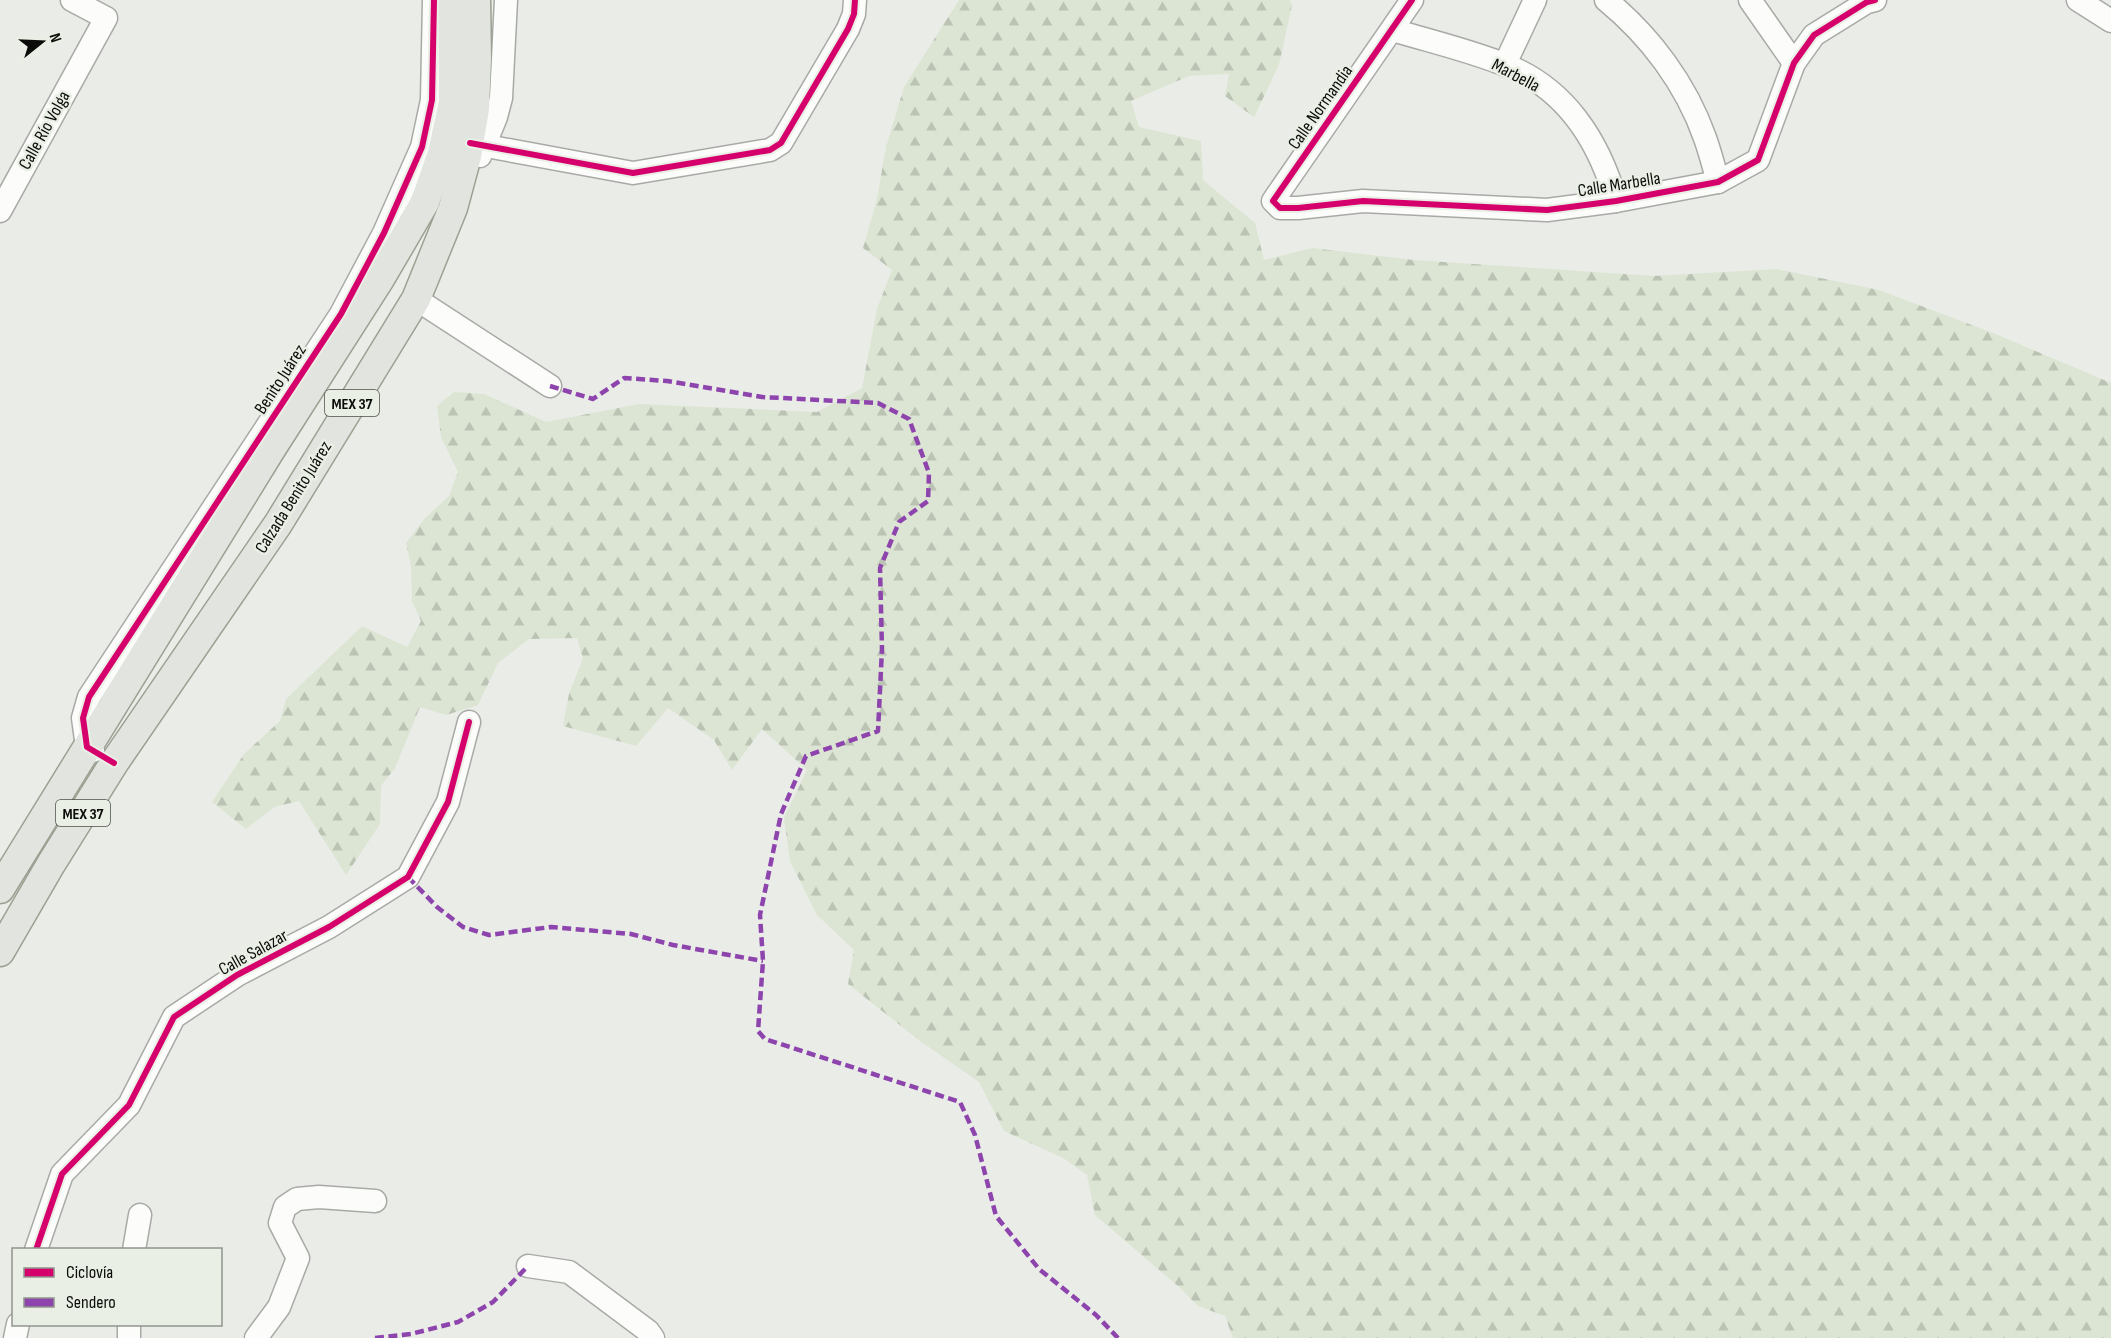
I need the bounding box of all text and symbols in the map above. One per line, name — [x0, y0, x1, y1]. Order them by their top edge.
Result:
north arrow — [12, 12, 72, 72]
text: N — [44, 31, 65, 45]
street label: Marbella — [1488, 54, 1543, 97]
street label: Calle Normandia — [1284, 61, 1357, 153]
street label: Calle Río Volga — [14, 87, 75, 173]
street label: Calle Marbella — [1576, 168, 1662, 201]
street label: Benito Juárez — [250, 340, 311, 418]
road number: MEX 37 — [325, 390, 379, 416]
street label: Calzada Benito Juárez — [251, 437, 337, 557]
road number: MEX 37 — [56, 800, 110, 826]
street label: Calle Salazar — [215, 925, 291, 980]
legend — [12, 1248, 222, 1326]
text: Ciclovía — [66, 1262, 113, 1283]
text: Sendero — [66, 1292, 116, 1313]

